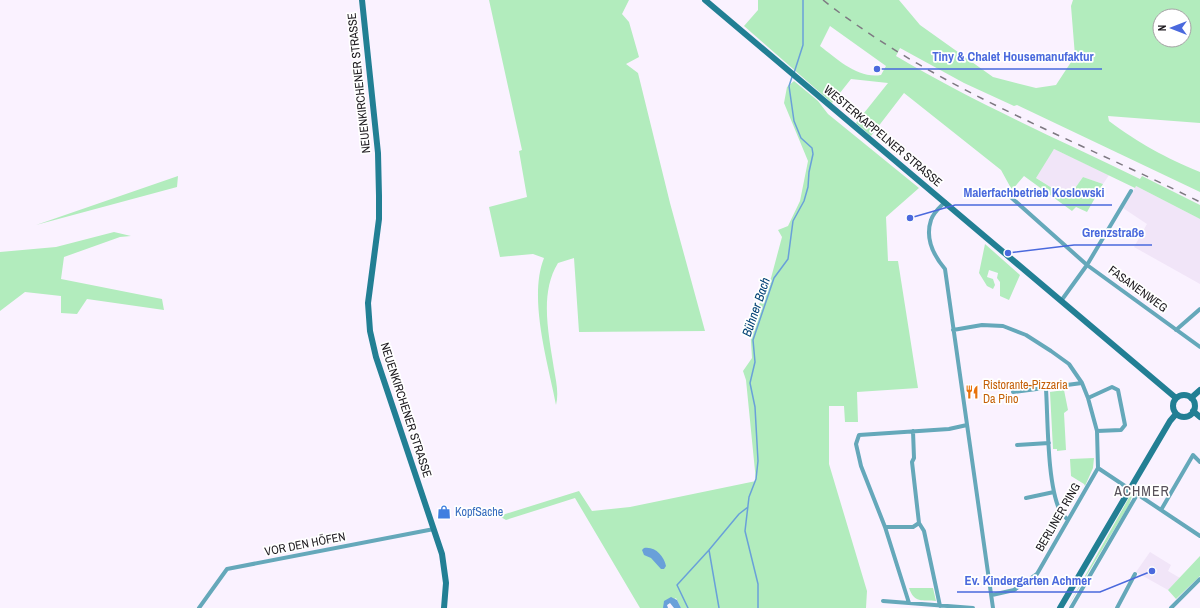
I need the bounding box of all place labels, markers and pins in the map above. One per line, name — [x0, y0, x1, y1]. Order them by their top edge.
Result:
callout: Tiny & Chalet Housemanufaktur — [924, 44, 1102, 69]
callout: Malerfachbetrieb Koslowski — [955, 180, 1112, 205]
callout: Grenzstraße — [1074, 220, 1152, 245]
place label: Ristorante-Pizzaria Da Pino — [983, 377, 1068, 407]
restaurant icon: Ristorante-Pizzaria Da Pino — [964, 384, 980, 400]
shop icon: KopfSache — [436, 504, 452, 520]
place label: KopfSache — [455, 504, 503, 520]
callout: Ev. Kindergarten Achmer — [957, 567, 1100, 592]

